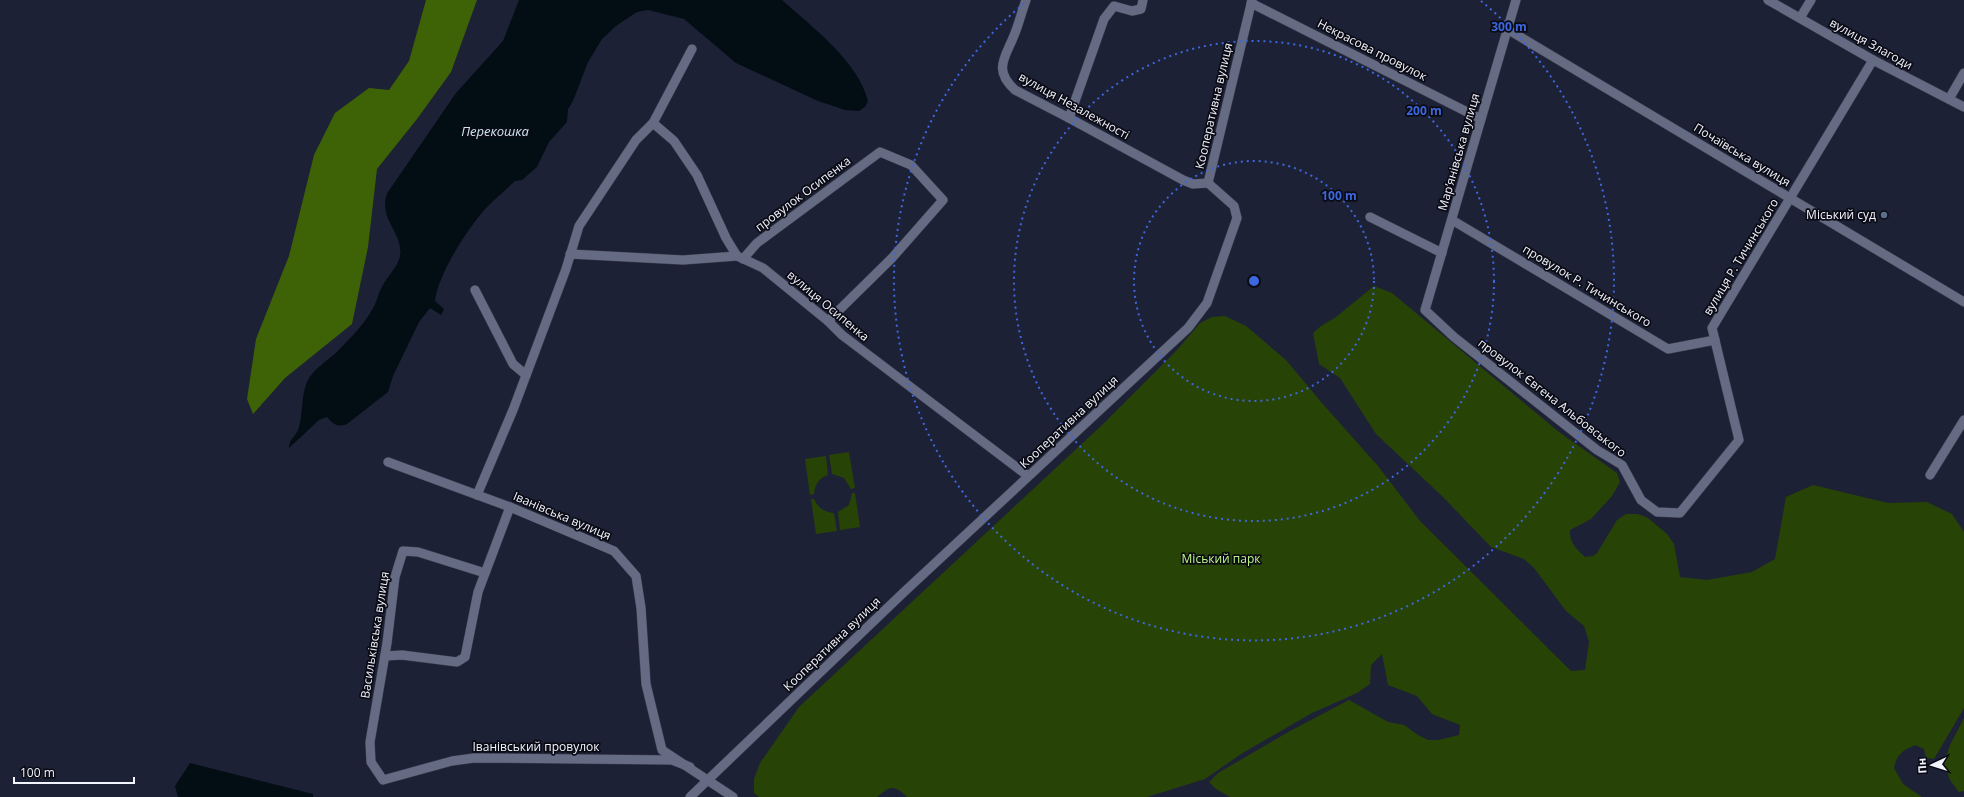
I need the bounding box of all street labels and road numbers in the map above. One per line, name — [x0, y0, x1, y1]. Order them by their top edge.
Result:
street label: вулиця Злагоди — [1827, 14, 1916, 73]
street label: Некрасова провулок — [1315, 15, 1431, 85]
street label: Кооперативна вулиця — [1191, 41, 1236, 171]
street label: вулиця Незалежності — [1016, 68, 1133, 143]
street label: Мар’янівська вулиця — [1434, 91, 1483, 213]
street label: Почаївська вулиця — [1691, 119, 1794, 190]
street label: провулок Осипенка — [751, 152, 854, 235]
street label: вулиця Р. Тичинського — [1699, 195, 1782, 318]
street label: провулок Р. Тичинського — [1520, 240, 1655, 331]
street label: вулиця Осипенка — [784, 266, 873, 345]
street label: провулок Євгена Альбовського — [1475, 334, 1630, 461]
street label: Кооперативна вулиця — [1016, 371, 1122, 472]
street label: Іванівська вулиця — [511, 487, 614, 544]
street label: Васильківська вулиця — [356, 570, 393, 700]
street label: Кооперативна вулиця — [779, 593, 884, 695]
street label: Іванівський провулок — [472, 738, 600, 755]

